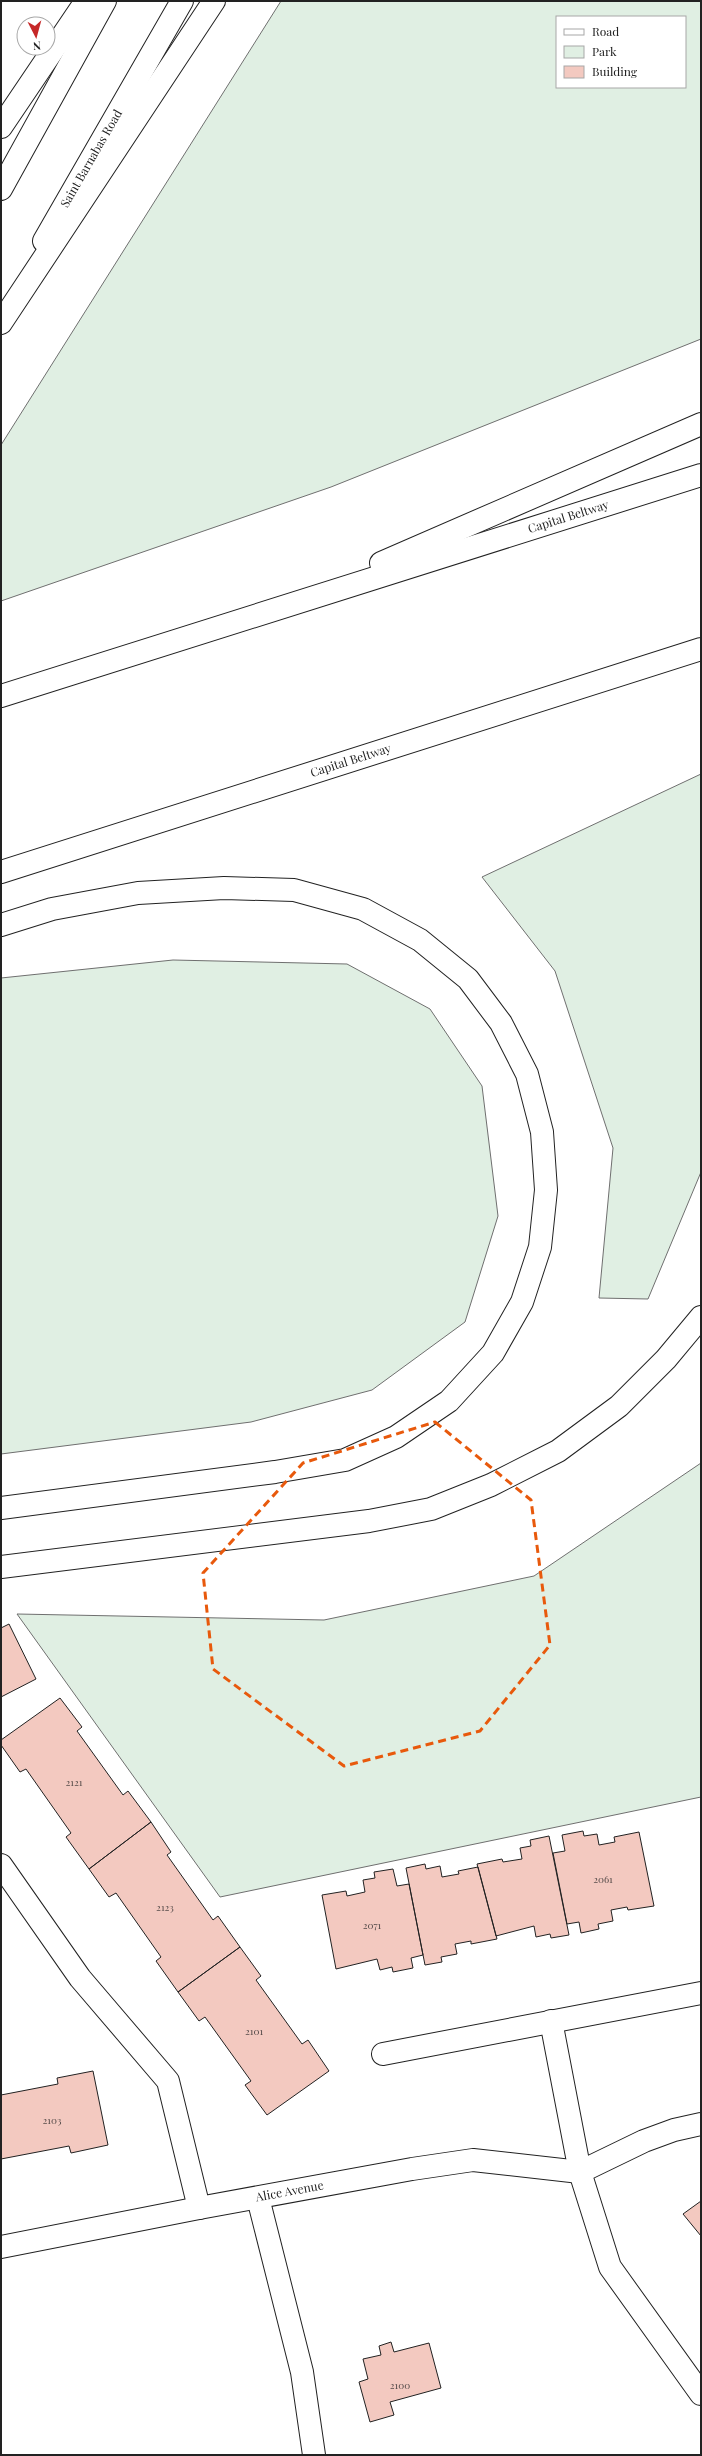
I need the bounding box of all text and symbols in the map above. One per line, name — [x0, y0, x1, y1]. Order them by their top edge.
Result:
north arrow — [16, 16, 56, 56]
legend — [556, 16, 686, 88]
text: Road — [592, 23, 619, 39]
text: N — [32, 39, 42, 54]
text: Park — [592, 43, 617, 59]
text: Building — [592, 63, 638, 79]
street label: Saint Barnabas Road — [56, 106, 125, 210]
street label: Capital Beltway — [526, 496, 610, 536]
street label: Capital Beltway — [308, 739, 393, 780]
house number: 2121 — [66, 1775, 83, 1789]
house number: 2061 — [593, 1872, 613, 1886]
house number: 2123 — [156, 1900, 174, 1914]
house number: 2071 — [363, 1918, 382, 1932]
house number: 2101 — [245, 2024, 263, 2038]
house number: 2103 — [43, 2113, 62, 2127]
street label: Alice Avenue — [253, 2176, 325, 2205]
house number: 2100 — [390, 2378, 410, 2392]

